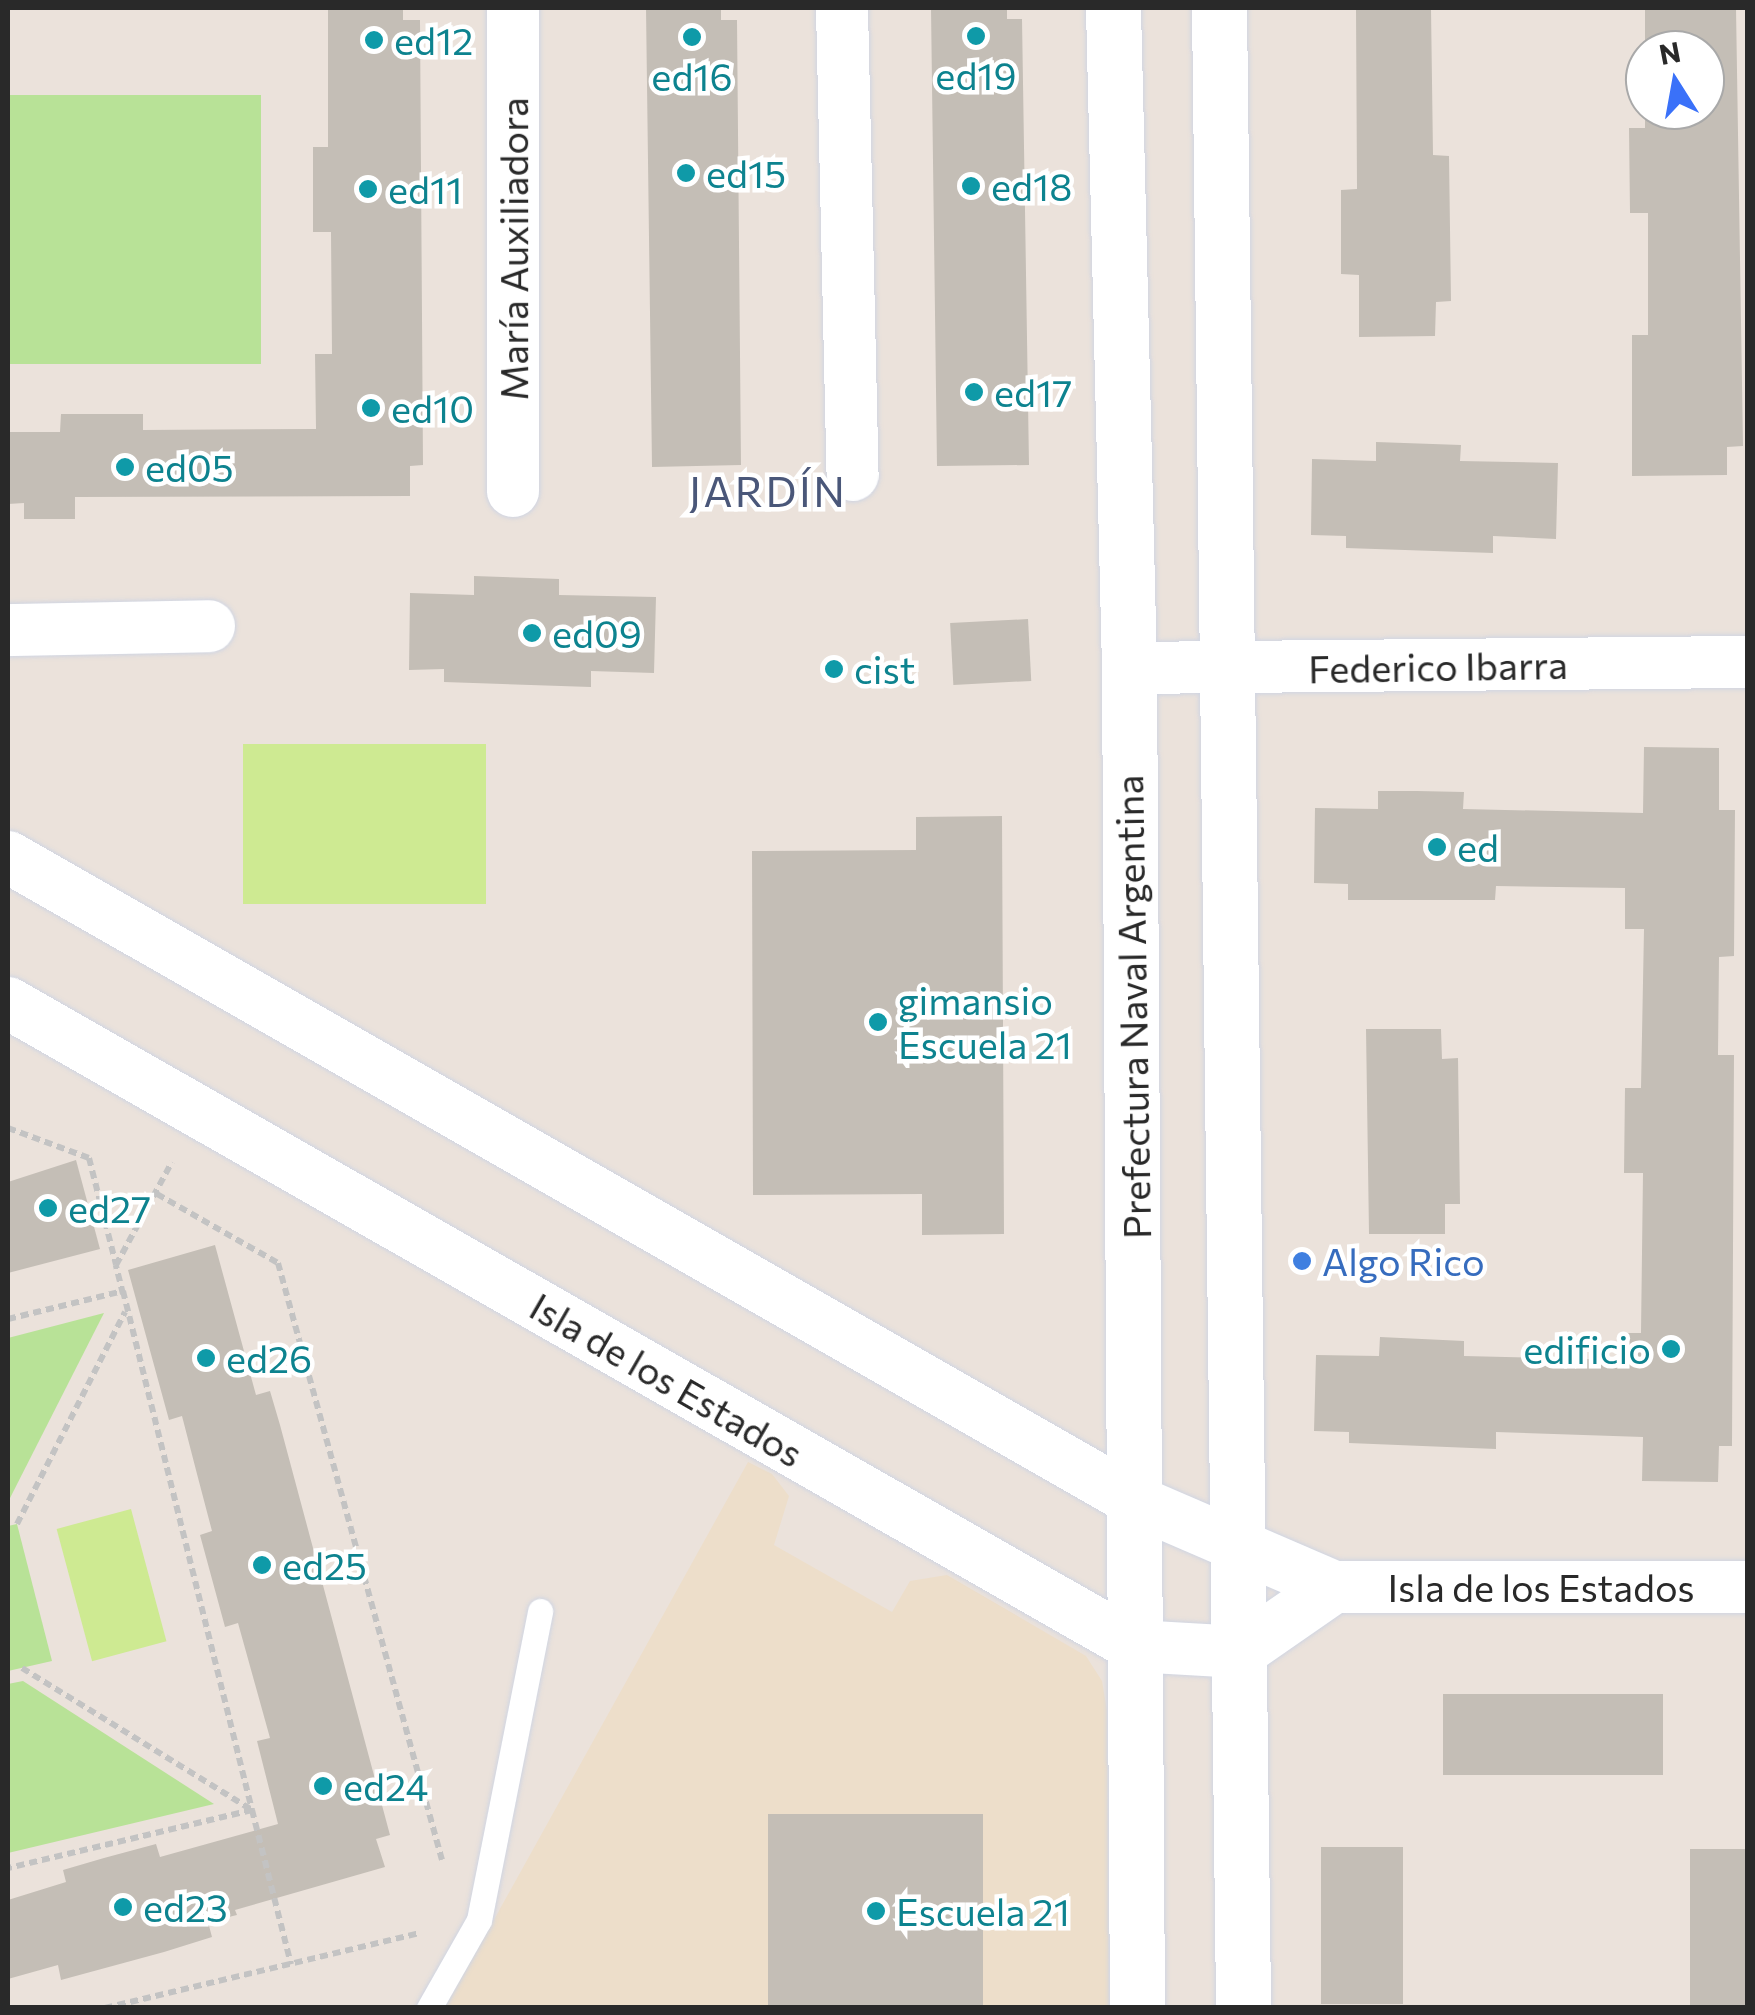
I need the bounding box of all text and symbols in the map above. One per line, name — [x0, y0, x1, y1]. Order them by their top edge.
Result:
place label: ed12 — [394, 17, 473, 63]
marker: ed19 — [965, 25, 987, 47]
marker: ed16 — [681, 26, 703, 48]
marker: ed12 — [363, 29, 385, 51]
north arrow — [1625, 30, 1725, 130]
text: N — [1656, 34, 1683, 71]
place label: ed19 — [935, 52, 1017, 98]
place label: ed16 — [651, 53, 733, 99]
street label: María Auxiliadora — [490, 97, 536, 401]
place label: ed15 — [706, 150, 786, 196]
marker: ed15 — [675, 162, 697, 184]
place label: ed18 — [991, 163, 1072, 209]
place label: ed11 — [388, 166, 462, 212]
marker: ed18 — [960, 175, 982, 197]
marker: ed11 — [357, 178, 379, 200]
place label: ed17 — [994, 369, 1072, 415]
marker: ed17 — [963, 381, 985, 403]
place label: ed10 — [391, 385, 474, 431]
marker: ed10 — [360, 397, 382, 419]
place label: ed05 — [145, 444, 234, 490]
marker: ed05 — [114, 456, 136, 478]
district label: JARDÍN — [689, 465, 847, 515]
place label: ed09 — [552, 610, 642, 656]
marker: ed09 — [521, 622, 543, 644]
street label: Federico Ibarra — [1308, 641, 1568, 691]
place label: cist — [854, 646, 915, 692]
marker: cist — [823, 658, 845, 680]
street label: Prefectura Naval Argentina — [1105, 775, 1159, 1239]
place label: ed — [1457, 824, 1499, 870]
marker: ed — [1426, 836, 1448, 858]
place label: gimansio Escuela 21 — [898, 977, 1072, 1066]
marker: gimansio Escuela 21 — [867, 1011, 889, 1033]
place label: ed27 — [68, 1185, 151, 1231]
marker: ed27 — [37, 1197, 59, 1219]
place label: Algo Rico — [1322, 1238, 1485, 1284]
marker: Algo Rico — [1291, 1250, 1313, 1272]
street label: Isla de los Estados — [523, 1282, 811, 1476]
place label: edificio — [1523, 1326, 1651, 1372]
place label: ed26 — [226, 1335, 312, 1381]
marker: edificio — [1660, 1338, 1682, 1360]
marker: ed26 — [195, 1347, 217, 1369]
place label: ed25 — [282, 1542, 367, 1588]
marker: ed25 — [251, 1554, 273, 1576]
street label: Isla de los Estados — [1387, 1564, 1695, 1610]
place label: ed24 — [343, 1763, 428, 1809]
marker: ed24 — [312, 1775, 334, 1797]
place label: ed23 — [143, 1884, 228, 1930]
place label: Escuela 21 — [896, 1888, 1070, 1934]
marker: ed23 — [112, 1896, 134, 1918]
marker: Escuela 21 — [865, 1900, 887, 1922]

